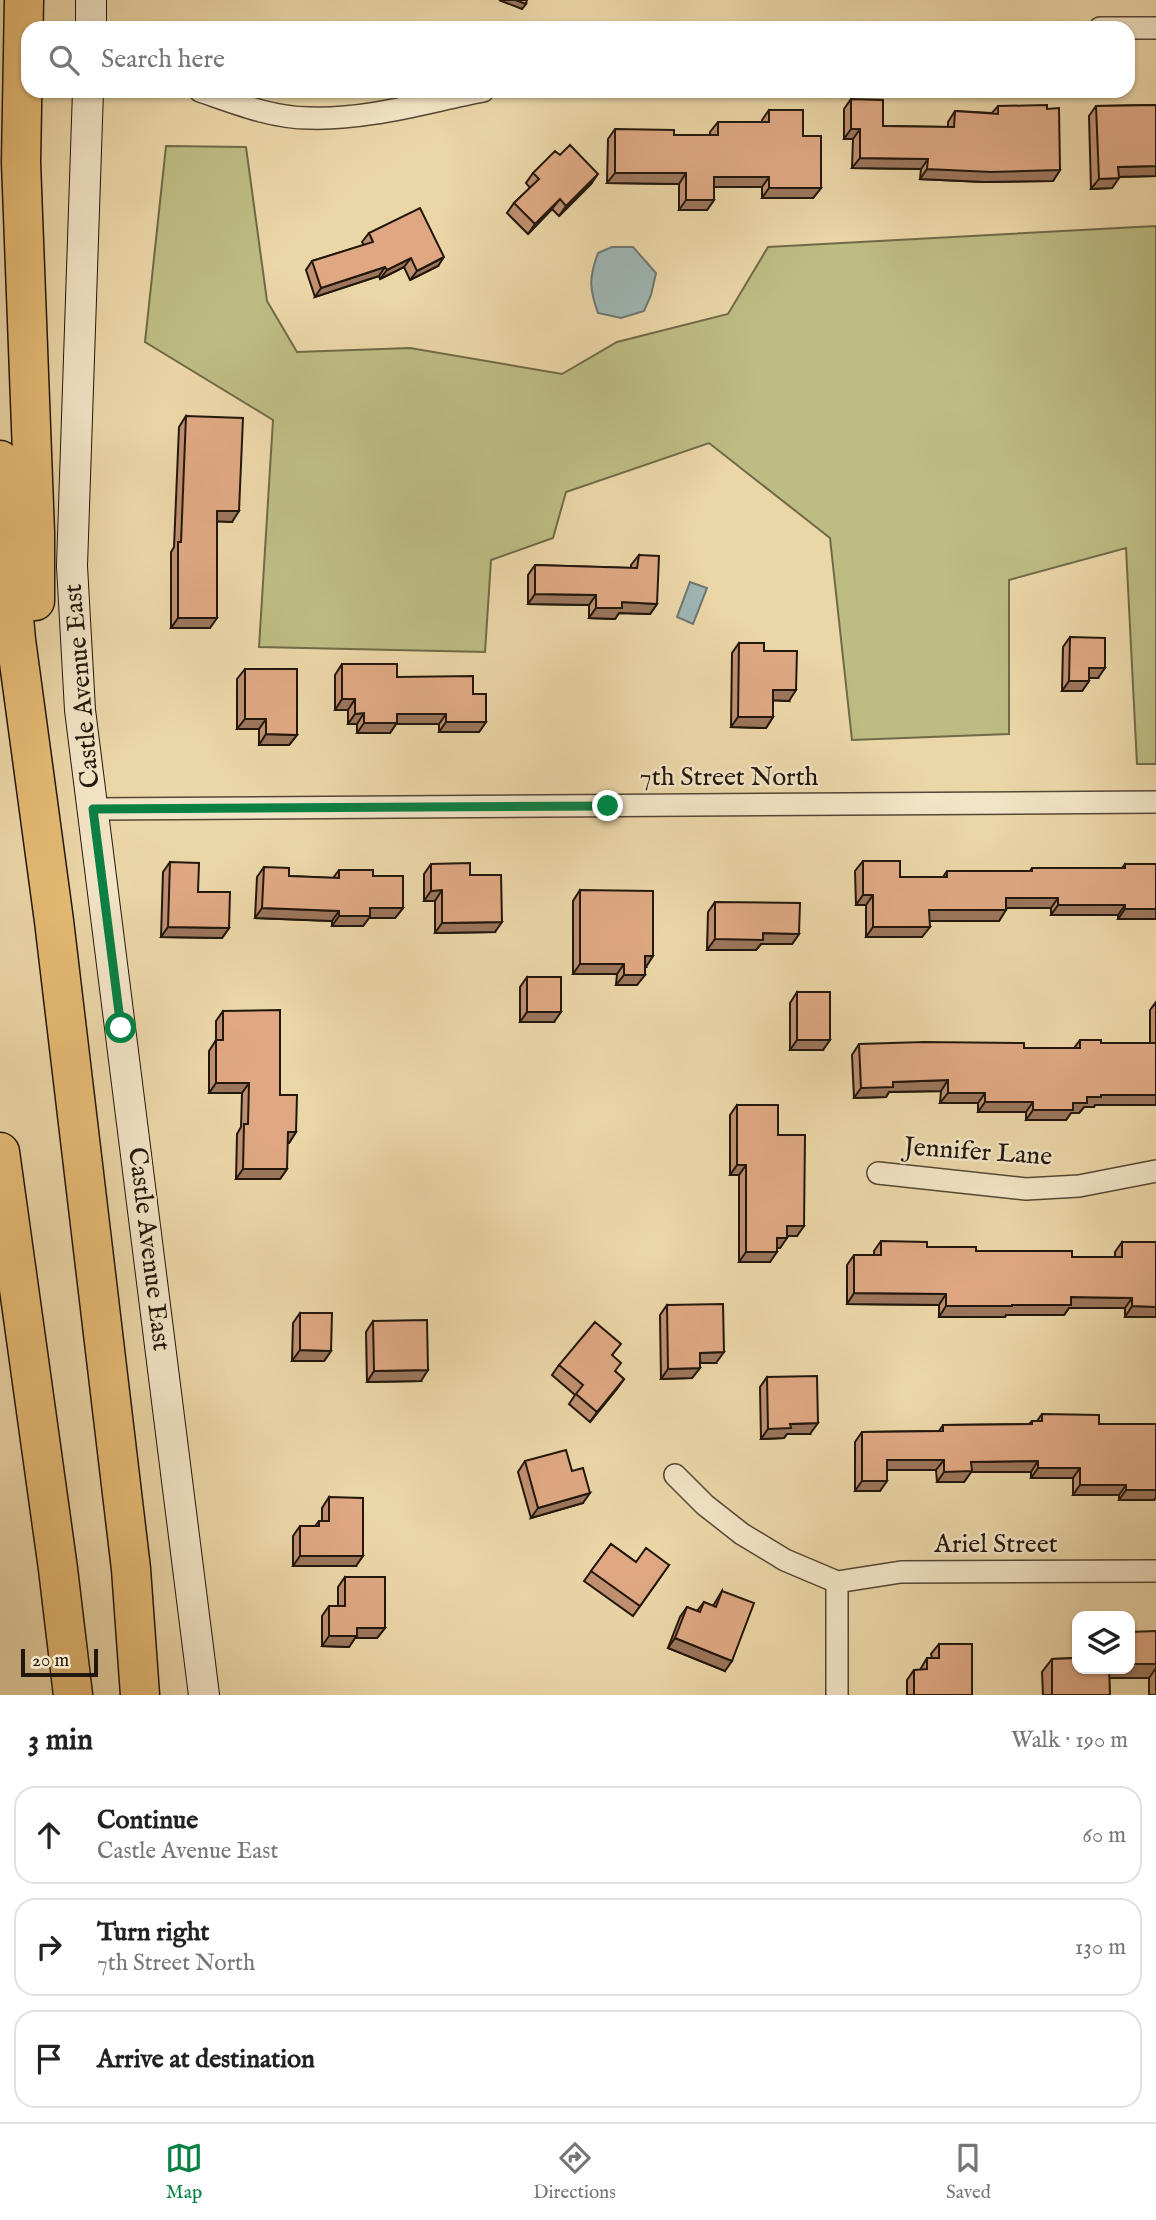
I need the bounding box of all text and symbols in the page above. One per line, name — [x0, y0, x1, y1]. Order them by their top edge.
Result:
search box — [21, 21, 1135, 98]
icon: search — [45, 41, 83, 79]
text: Search here — [101, 43, 225, 76]
street label: Castle Avenue East — [57, 582, 107, 790]
street label: 7th Street North — [640, 761, 819, 794]
route end — [592, 790, 623, 821]
route start — [105, 1012, 136, 1043]
street label: Jennifer Lane — [900, 1130, 1053, 1174]
street label: Castle Avenue East — [120, 1145, 178, 1353]
street label: Ariel Street — [933, 1528, 1058, 1561]
map controls — [1072, 1611, 1135, 1674]
button: layers — [1072, 1611, 1135, 1674]
scale bar — [21, 1646, 98, 1678]
text: 20 m — [32, 1649, 69, 1673]
text: 3 min — [28, 1722, 93, 1760]
text: Walk · 190 m — [1011, 1726, 1128, 1755]
text: Continue — [97, 1804, 198, 1837]
icon: ahead — [30, 1816, 68, 1854]
text: 60 m — [1082, 1821, 1126, 1850]
text: Castle Avenue East — [97, 1837, 278, 1866]
text: Turn right — [97, 1916, 210, 1949]
icon: right — [30, 1928, 68, 1966]
text: 130 m — [1075, 1933, 1126, 1962]
text: 7th Street North — [97, 1949, 255, 1978]
icon: arrive — [30, 2040, 68, 2078]
text: Arrive at destination — [97, 2043, 315, 2076]
tab: Map — [165, 2139, 203, 2205]
tab: Directions — [533, 2139, 616, 2205]
tab: Saved — [946, 2139, 991, 2205]

